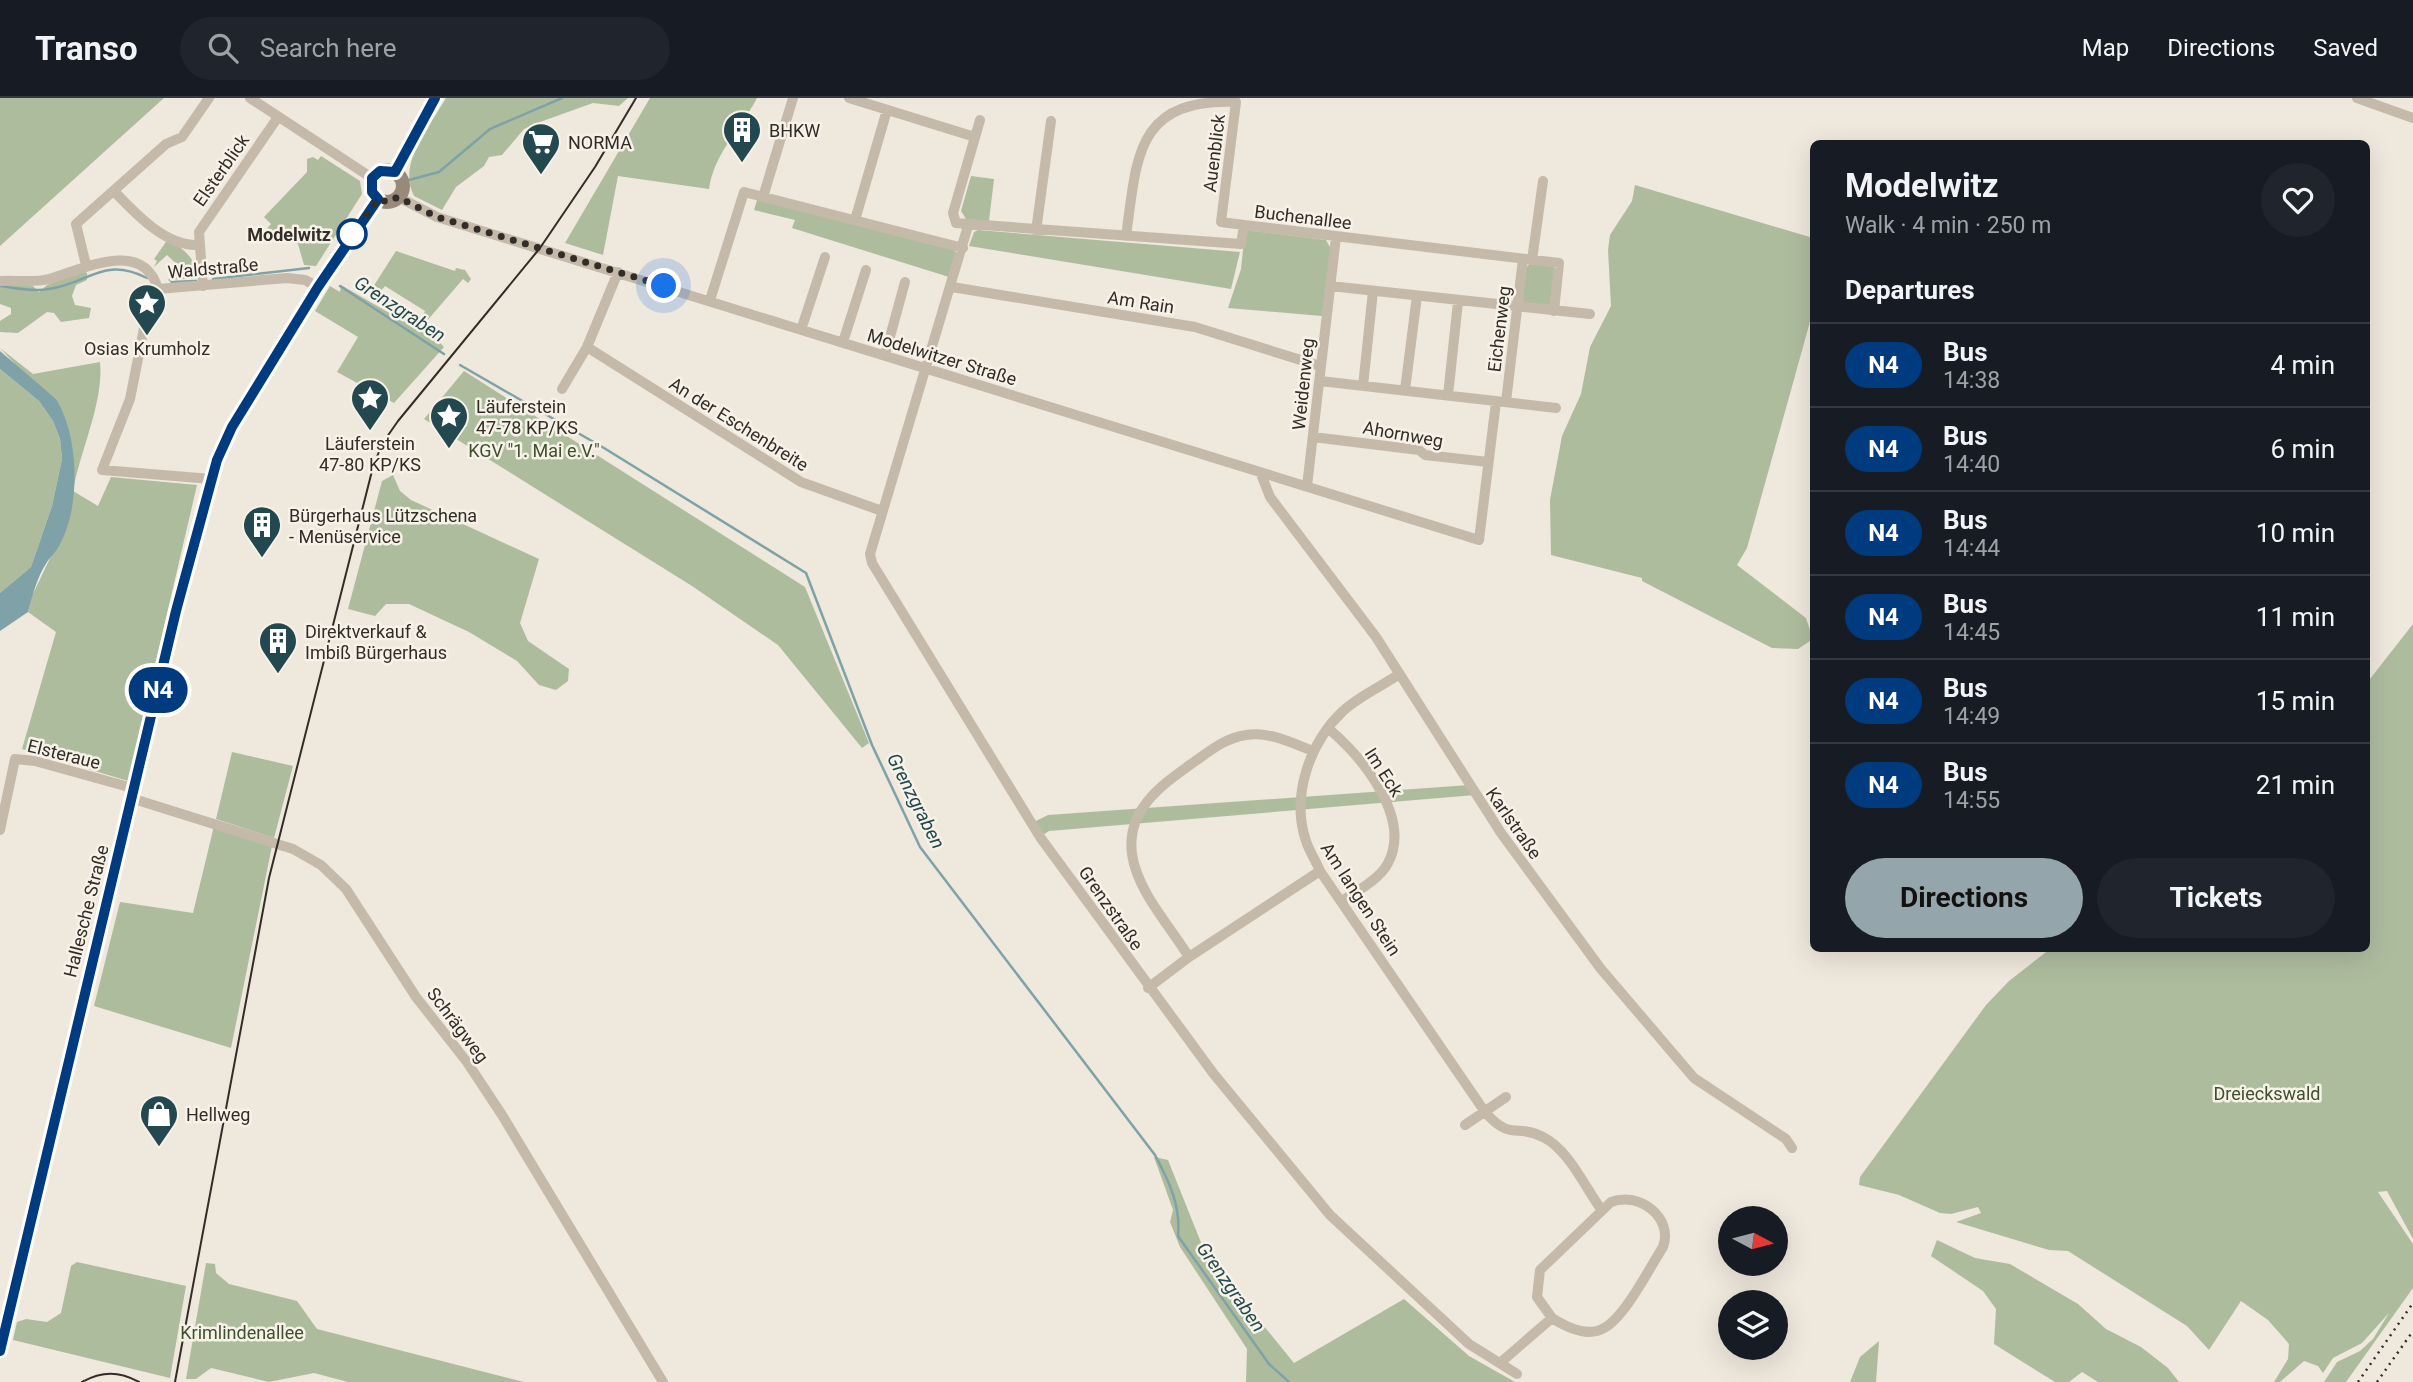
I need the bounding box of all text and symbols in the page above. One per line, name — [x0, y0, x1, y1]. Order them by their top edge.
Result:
search box — [180, 17, 670, 80]
text: Transo — [35, 29, 138, 68]
icon: search — [204, 29, 242, 67]
text: Search here — [260, 33, 396, 63]
text: Map — [2082, 34, 2129, 62]
text: Directions — [2167, 34, 2275, 62]
text: Saved — [2313, 34, 2378, 62]
building icon: BHKW — [721, 109, 763, 164]
street label: Auenblick — [1199, 112, 1229, 193]
place label: BHKW — [769, 120, 820, 141]
supermarket icon: NORMA — [520, 121, 562, 176]
street label: Elsterblick — [189, 129, 254, 210]
place label: NORMA — [568, 132, 632, 153]
button: heart — [2261, 163, 2335, 237]
text: Modelwitz — [1845, 166, 1999, 205]
street label: Buchenallee — [1253, 201, 1353, 233]
text: Walk · 4 min · 250 m — [1845, 212, 2051, 239]
marker: Modelwitz — [337, 219, 367, 249]
place label: Modelwitz — [247, 224, 331, 245]
street label: Waldstraße — [167, 254, 259, 282]
your location — [646, 268, 681, 303]
water label: Grenzgraben — [350, 271, 450, 347]
text: Departures — [1845, 275, 1975, 305]
place icon: Osias Krumholz — [126, 282, 168, 337]
street label: Eichenweg — [1483, 285, 1515, 373]
street label: Am Rain — [1106, 286, 1176, 318]
street label: Modelwitzer Straße — [865, 324, 1019, 390]
street label: Weidenweg — [1288, 337, 1318, 431]
text: Bus — [1943, 337, 1988, 367]
place label: Osias Krumholz — [84, 338, 210, 359]
text: 4 min — [2270, 350, 2335, 380]
text: N4 — [1868, 351, 1899, 379]
text: 14:38 — [1943, 367, 2000, 394]
street label: An der Eschenbreite — [666, 373, 812, 475]
place icon: Läuferstein 47-80 KP/KS — [349, 377, 391, 432]
place icon: Läuferstein 47-78 KP/KS — [428, 395, 470, 450]
place label: Läuferstein 47-78 KP/KS — [476, 396, 578, 438]
street label: Ahornweg — [1361, 417, 1445, 451]
text: Bus — [1943, 421, 1988, 451]
place label: Läuferstein 47-80 KP/KS — [319, 433, 421, 475]
text: 6 min — [2270, 434, 2335, 464]
text: N4 — [1868, 435, 1899, 463]
park label: KGV "1. Mai e.V." — [468, 440, 600, 461]
text: 14:40 — [1943, 451, 2000, 478]
building icon: Bürgerhaus Lützschena - Menüservice — [241, 504, 283, 559]
place label: Bürgerhaus Lützschena - Menüservice — [289, 505, 477, 547]
text: Bus — [1943, 505, 1988, 535]
text: 10 min — [2256, 518, 2335, 548]
text: N4 — [1868, 519, 1899, 547]
text: 14:44 — [1943, 535, 2000, 562]
text: Bus — [1943, 589, 1988, 619]
text: 11 min — [2256, 602, 2335, 632]
text: N4 — [1868, 603, 1899, 631]
text: 14:45 — [1943, 619, 2000, 646]
building icon: Direktverkauf & Imbiß Bürgerhaus — [257, 620, 299, 675]
place label: Direktverkauf & Imbiß Bürgerhaus — [305, 621, 447, 663]
line badge: N4 — [127, 667, 190, 713]
text: Bus — [1943, 673, 1988, 703]
text: N4 — [143, 676, 173, 704]
text: 15 min — [2256, 686, 2335, 716]
text: N4 — [1868, 687, 1899, 715]
text: 14:49 — [1943, 703, 2000, 730]
street label: Elsteraue — [25, 735, 103, 773]
street label: Im Eck — [1361, 744, 1408, 801]
water label: Grenzgraben — [882, 749, 950, 853]
text: Bus — [1943, 757, 1988, 787]
text: 21 min — [2256, 770, 2335, 800]
text: N4 — [1868, 771, 1899, 799]
street label: Karlstraße — [1482, 783, 1546, 863]
text: 14:55 — [1943, 787, 2000, 814]
street label: Am langen Stein — [1317, 839, 1405, 959]
street label: Hallesche Straße — [59, 843, 113, 979]
button: Directions — [1845, 858, 2083, 938]
button: Tickets — [2097, 858, 2335, 938]
street label: Grenzstraße — [1074, 862, 1148, 954]
street label: Schrägweg — [423, 983, 493, 1067]
park label: Dreieckswald — [2214, 1083, 2320, 1104]
shop icon: Hellweg — [138, 1093, 180, 1148]
place label: Hellweg — [186, 1104, 250, 1125]
north arrow — [1718, 1206, 1788, 1276]
map controls — [1718, 1206, 1788, 1360]
water label: Grenzgraben — [1192, 1238, 1270, 1336]
button: layers — [1718, 1290, 1788, 1360]
park label: Krimlindenallee — [180, 1322, 304, 1343]

